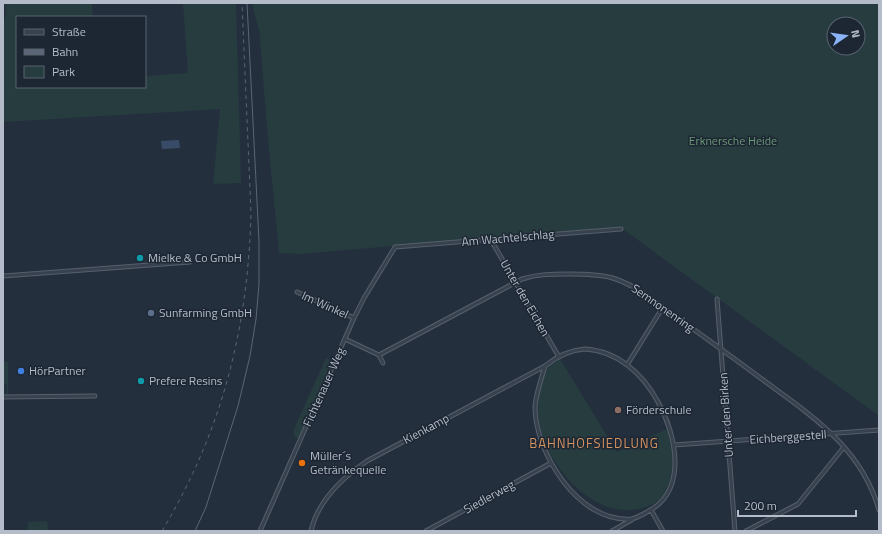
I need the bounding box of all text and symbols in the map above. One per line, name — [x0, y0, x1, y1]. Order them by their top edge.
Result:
legend — [16, 16, 146, 88]
north arrow — [826, 16, 866, 56]
text: Straße — [52, 22, 86, 41]
text: N — [847, 28, 864, 39]
text: Bahn — [52, 42, 78, 61]
text: Park — [52, 62, 75, 81]
park label: Erknersche Heide — [689, 131, 777, 150]
street label: Am Wachtelschlag — [461, 224, 555, 251]
place label: Mielke & Co GmbH — [148, 248, 242, 267]
marker: Mielke & Co GmbH — [135, 253, 145, 263]
street label: Unter den Eichen — [496, 256, 555, 340]
street label: Semnonenring — [628, 279, 699, 337]
street label: Im Winkel — [299, 286, 352, 323]
place label: Sunfarming GmbH — [159, 303, 252, 322]
marker: Sunfarming GmbH — [146, 308, 156, 318]
street label: Fichtenauer Weg — [298, 344, 350, 430]
place label: HörPartner — [29, 361, 86, 380]
marker: HörPartner — [16, 366, 26, 376]
place label: Prefere Resins — [149, 371, 223, 390]
street label: Unter den Birken — [713, 372, 738, 458]
marker: Prefere Resins — [136, 376, 146, 386]
place label: Förderschule — [626, 400, 691, 419]
marker: Förderschule — [613, 405, 623, 415]
street label: Kienkamp — [399, 408, 452, 449]
street label: Eichberggestell — [749, 424, 827, 449]
district label: BAHNHOFSIEDLUNG — [529, 433, 659, 453]
place label: Müller´s Getränkequelle — [310, 446, 386, 479]
marker: Müller´s Getränkequelle — [297, 458, 307, 468]
street label: Siedlerweg — [460, 475, 518, 518]
scale bar — [738, 492, 856, 518]
text: 200 m — [744, 496, 777, 515]

